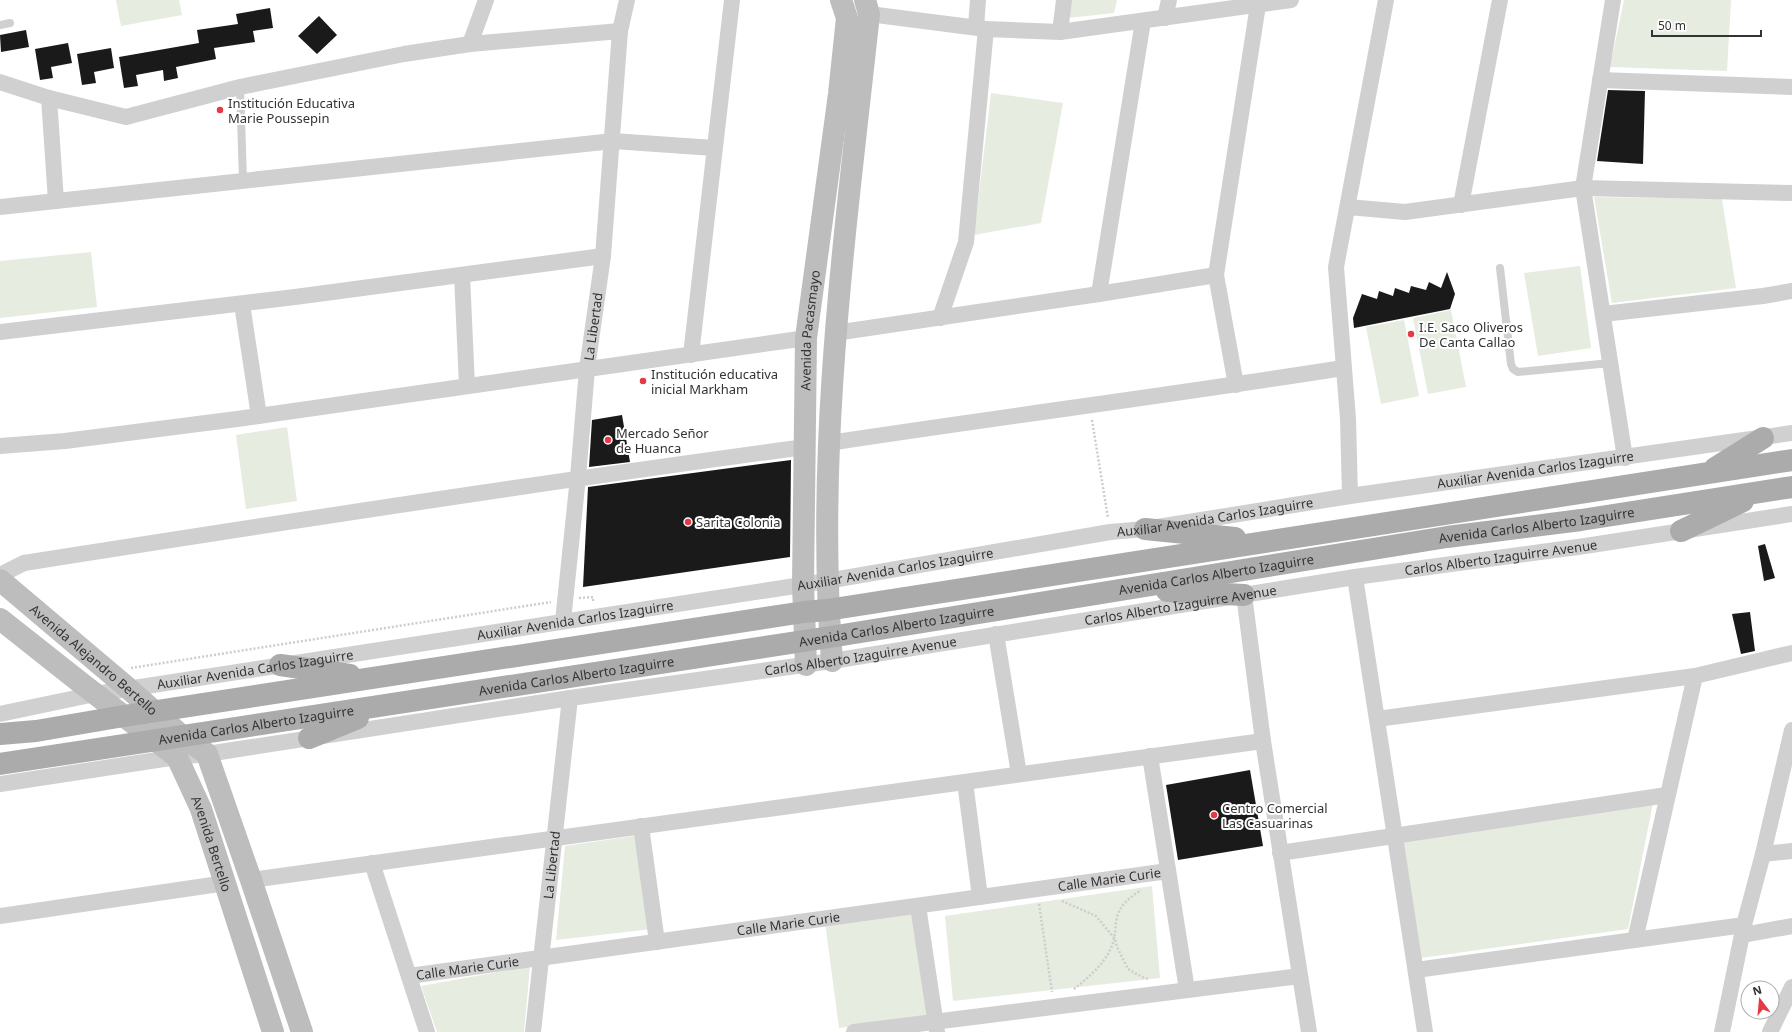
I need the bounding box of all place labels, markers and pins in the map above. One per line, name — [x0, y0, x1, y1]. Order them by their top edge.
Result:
place label: Institución Educativa Marie Poussepin — [228, 94, 355, 127]
marker: Institución Educativa Marie Poussepin — [215, 105, 225, 115]
place label: I.E. Saco Oliveros De Canta Callao — [1419, 318, 1523, 351]
marker: I.E. Saco Oliveros De Canta Callao — [1406, 329, 1416, 339]
place label: Institución educativa inicial Markham — [651, 365, 778, 398]
marker: Institución educativa inicial Markham — [638, 376, 648, 386]
place label: Mercado Señor de Huanca — [616, 424, 709, 457]
marker: Mercado Señor de Huanca — [603, 435, 613, 445]
place label: Sarita Colonia — [696, 513, 781, 531]
marker: Sarita Colonia — [683, 517, 693, 527]
place label: Centro Comercial Las Casuarinas — [1222, 799, 1328, 832]
marker: Centro Comercial Las Casuarinas — [1209, 810, 1219, 820]

